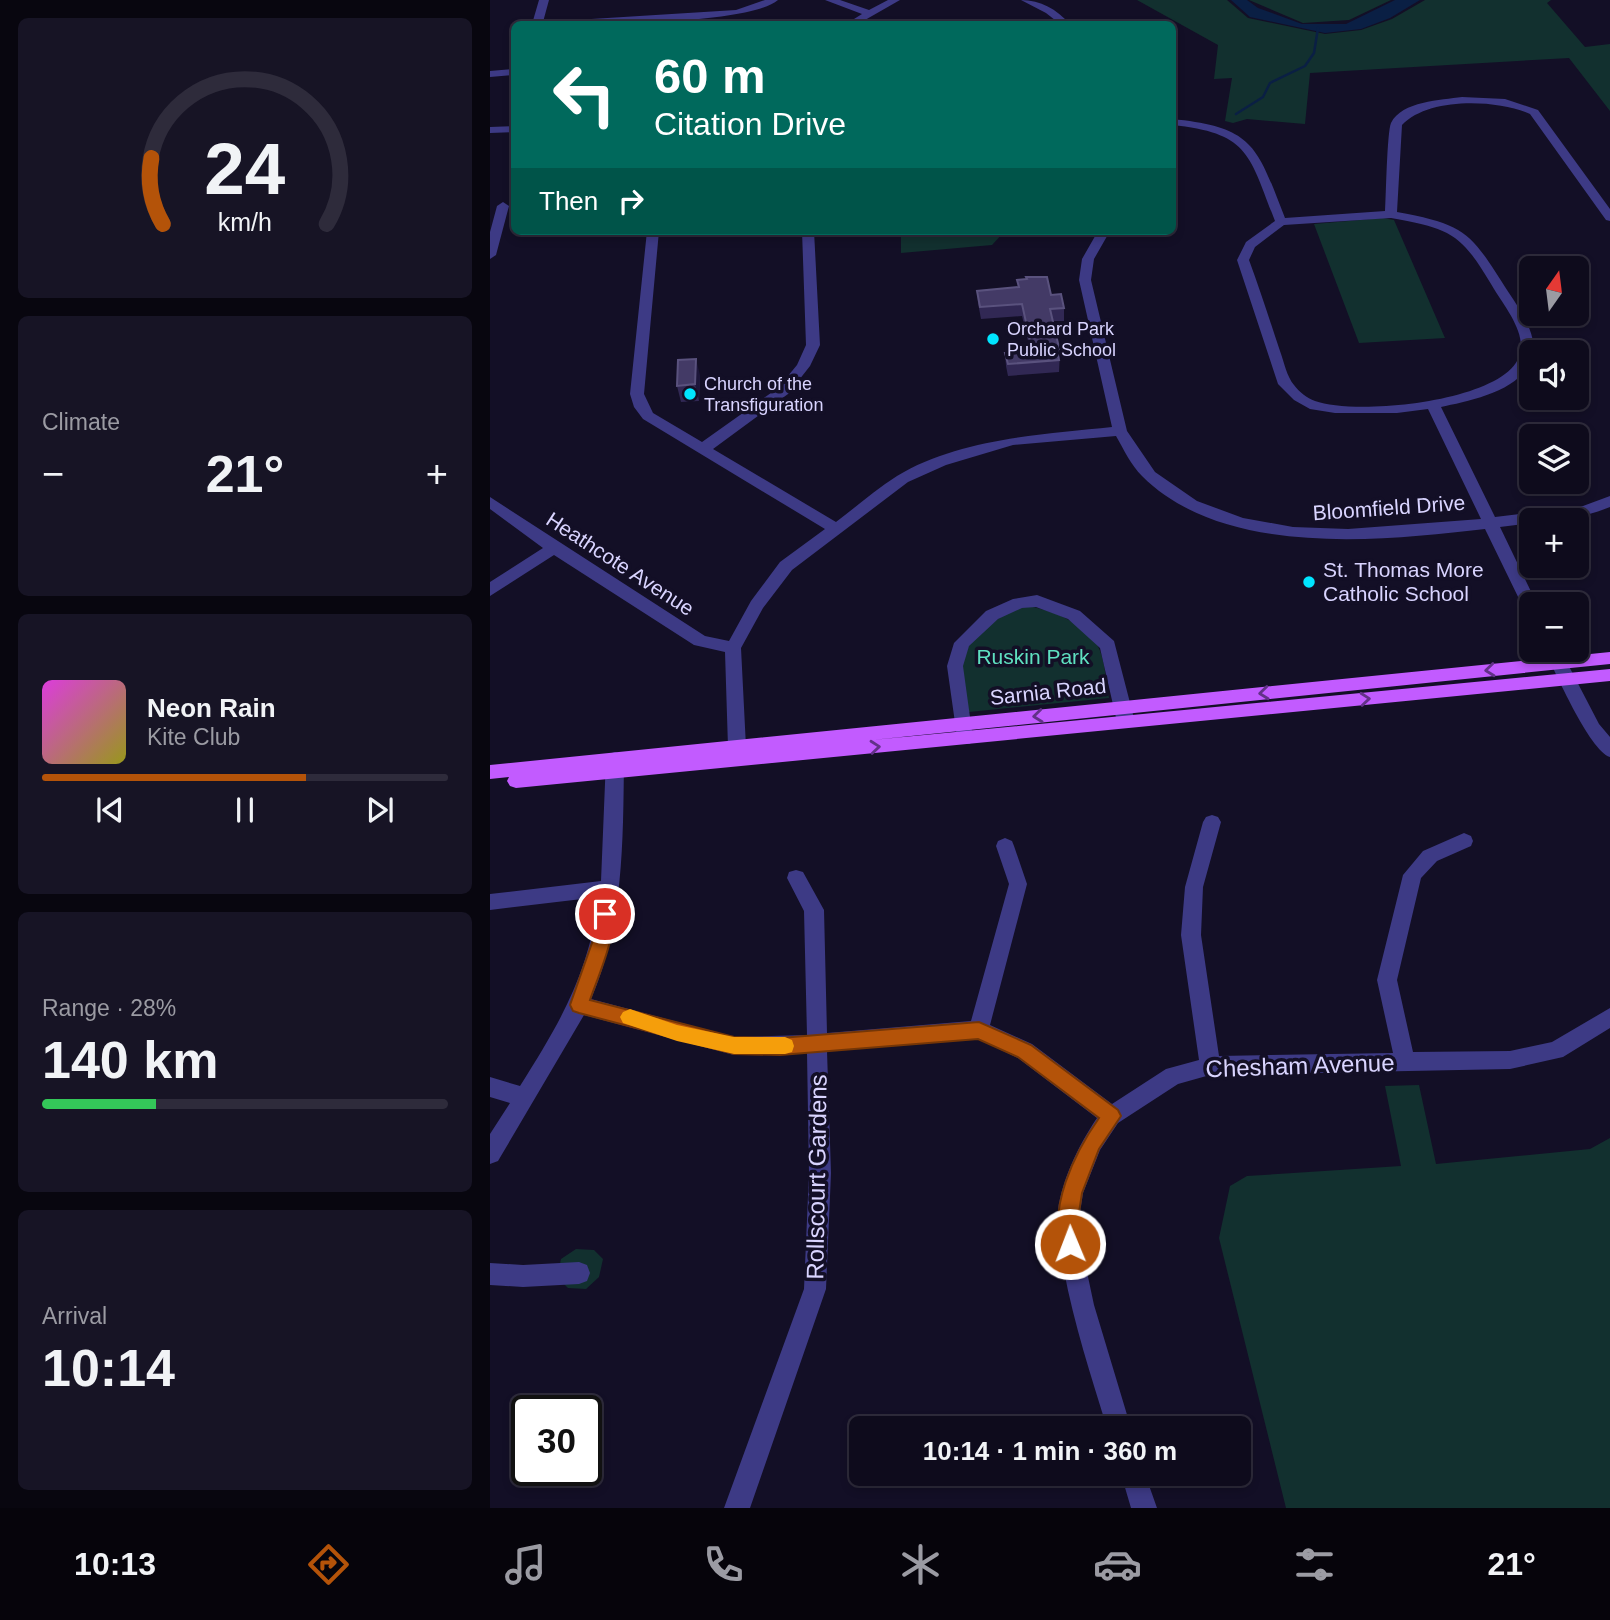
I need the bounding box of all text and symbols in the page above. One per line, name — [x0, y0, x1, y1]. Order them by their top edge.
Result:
icon: left — [539, 49, 630, 140]
text: 60 m — [654, 49, 766, 103]
text: Citation Drive — [654, 106, 846, 142]
text: 24 — [205, 128, 286, 209]
icon: right — [612, 182, 650, 220]
text: Then — [539, 186, 598, 216]
text: km/h — [218, 208, 272, 236]
north arrow — [1519, 256, 1589, 326]
map controls — [1519, 256, 1589, 662]
place label: Orchard Park Public School — [1007, 319, 1116, 360]
marker: Orchard Park Public School — [985, 331, 1001, 347]
button: sound — [1519, 340, 1589, 410]
place label: Church of the Transfiguration — [704, 374, 823, 415]
marker: Church of the Transfiguration — [682, 386, 698, 402]
text: Climate — [42, 409, 120, 435]
button: layers — [1519, 424, 1589, 494]
text: 21° — [206, 445, 284, 503]
text: − — [42, 453, 64, 495]
text: + — [426, 453, 448, 495]
street label: Bloomfield Drive — [1312, 491, 1466, 524]
street label: Heathcote Avenue — [542, 507, 698, 620]
button: + — [1519, 508, 1589, 578]
place label: St. Thomas More Catholic School — [1323, 558, 1484, 605]
marker: St. Thomas More Catholic School — [1301, 574, 1317, 590]
button: − — [1519, 592, 1589, 662]
park label: Ruskin Park — [976, 645, 1090, 668]
one-way arrow — [1485, 662, 1496, 677]
street label: Sarnia Road — [989, 674, 1107, 709]
one-way arrow — [1258, 685, 1269, 700]
one-way arrow — [1360, 692, 1371, 707]
text: Neon Rain — [147, 693, 276, 723]
one-way arrow — [1032, 708, 1043, 723]
text: Kite Club — [147, 724, 240, 750]
one-way arrow — [870, 740, 881, 755]
icon: previous — [91, 791, 129, 829]
icon: pause — [226, 791, 264, 829]
icon: next — [361, 791, 399, 829]
pin — [575, 884, 635, 944]
icon: arrive — [586, 895, 624, 933]
text: Range · 28% — [42, 995, 176, 1021]
text: 140 km — [42, 1031, 218, 1089]
street label: Chesham Avenue — [1205, 1049, 1395, 1082]
street label: Rollscourt Gardens — [801, 1074, 832, 1280]
position arrow — [1033, 1207, 1107, 1281]
text: Arrival — [42, 1303, 107, 1329]
text: 10:14 — [42, 1339, 175, 1397]
speed limit sign: 30 — [511, 1395, 602, 1486]
text: 10:14 · 1 min · 360 m — [923, 1436, 1177, 1466]
icon: directions — [304, 1540, 353, 1589]
icon: music — [501, 1540, 550, 1589]
icon: phone — [699, 1540, 748, 1589]
icon: climate — [896, 1540, 945, 1589]
icon: car — [1093, 1540, 1142, 1589]
icon: filters — [1290, 1540, 1339, 1589]
text: 10:13 — [74, 1546, 156, 1582]
text: 21° — [1487, 1546, 1536, 1582]

